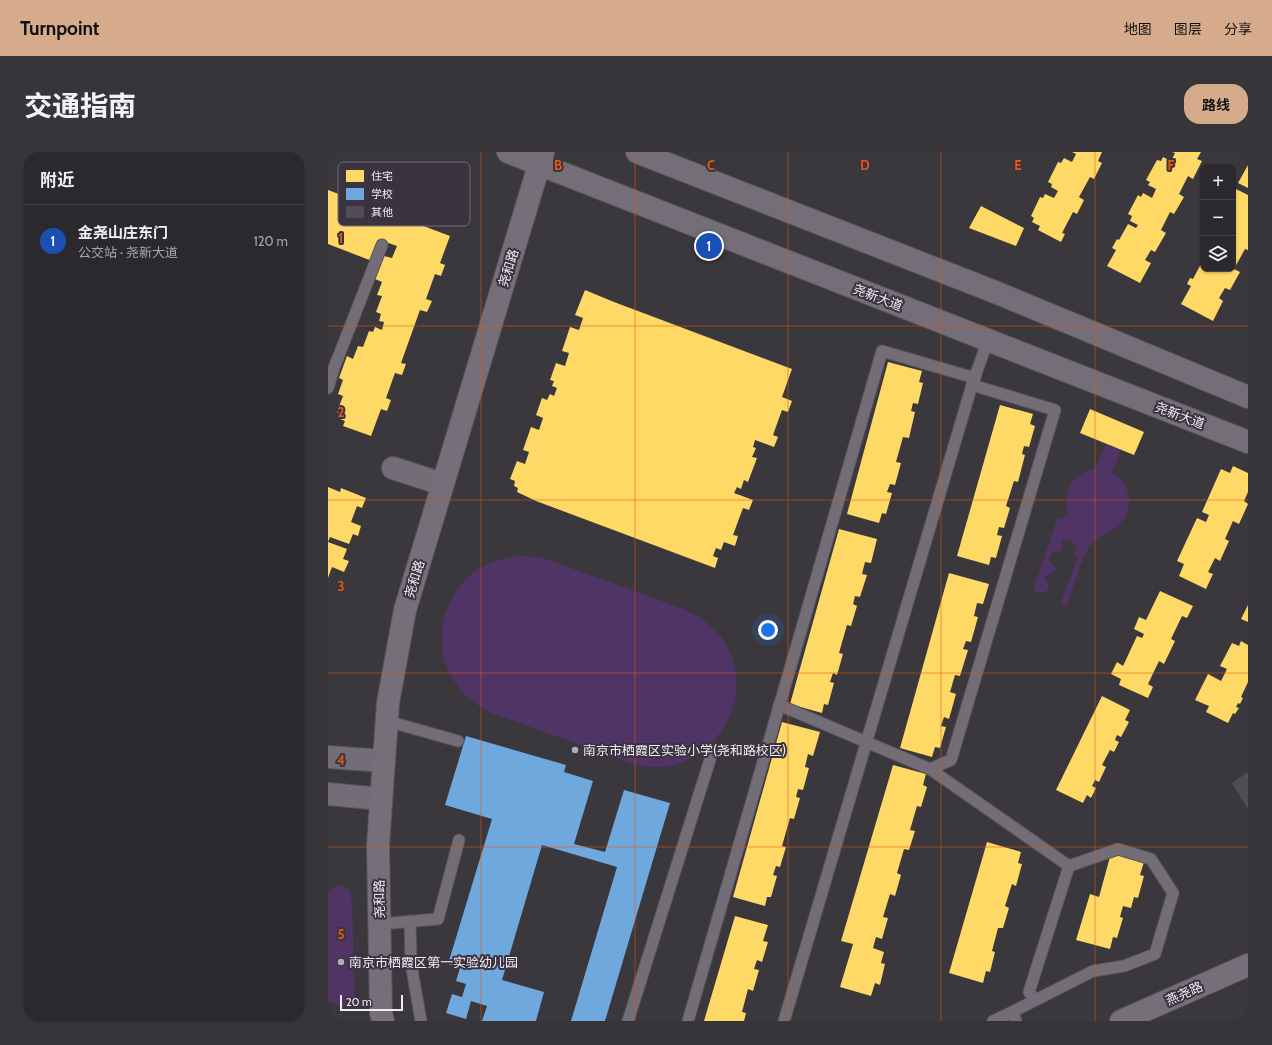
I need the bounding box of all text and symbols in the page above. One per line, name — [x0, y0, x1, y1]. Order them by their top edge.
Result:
text: Turnpoint — [20, 17, 99, 40]
text: 地图 — [1124, 20, 1152, 38]
text: 图层 — [1174, 20, 1202, 38]
text: 分享 — [1224, 20, 1252, 38]
button: 路线 — [1184, 84, 1248, 124]
text: 交通指南 — [24, 89, 136, 123]
text: B — [554, 157, 562, 173]
text: C — [707, 157, 715, 173]
text: D — [860, 157, 870, 173]
text: E — [1014, 157, 1022, 173]
text: F — [1168, 157, 1175, 173]
legend — [338, 162, 470, 226]
map controls — [1200, 164, 1236, 272]
button: + — [1200, 164, 1236, 200]
text: 住宅 — [371, 169, 393, 183]
text: 附近 — [40, 170, 74, 190]
text: 学校 — [371, 187, 393, 201]
button: − — [1200, 200, 1236, 236]
text: 其他 — [371, 205, 393, 219]
text: 金尧山庄东门 — [78, 224, 168, 242]
text: 1 — [339, 230, 343, 246]
pin: 1 — [696, 231, 722, 261]
text: 1 — [51, 233, 55, 249]
text: 120 m — [254, 233, 288, 249]
button: layers — [1200, 236, 1236, 272]
text: 公交站 · 尧新大道 — [78, 244, 178, 260]
street label: 尧和路 — [495, 247, 521, 289]
street label: 尧新大道 — [851, 280, 905, 314]
street label: 尧新大道 — [1153, 398, 1207, 432]
text: 2 — [338, 404, 345, 420]
street label: 尧和路 — [401, 558, 427, 600]
text: 3 — [337, 578, 345, 594]
your location — [758, 620, 778, 640]
place label: 南京市栖霞区实验小学(尧和路校区) — [583, 742, 786, 758]
marker: 南京市栖霞区实验小学(尧和路校区) — [570, 745, 580, 755]
text: 4 — [337, 752, 345, 768]
street label: 尧和路 — [371, 879, 387, 919]
text: 5 — [338, 926, 345, 942]
place label: 南京市栖霞区第一实验幼儿园 — [349, 954, 518, 970]
marker: 南京市栖霞区第一实验幼儿园 — [336, 957, 346, 967]
street label: 燕尧路 — [1163, 978, 1205, 1008]
scale bar — [340, 993, 403, 1012]
text: 20 m — [346, 995, 372, 1009]

